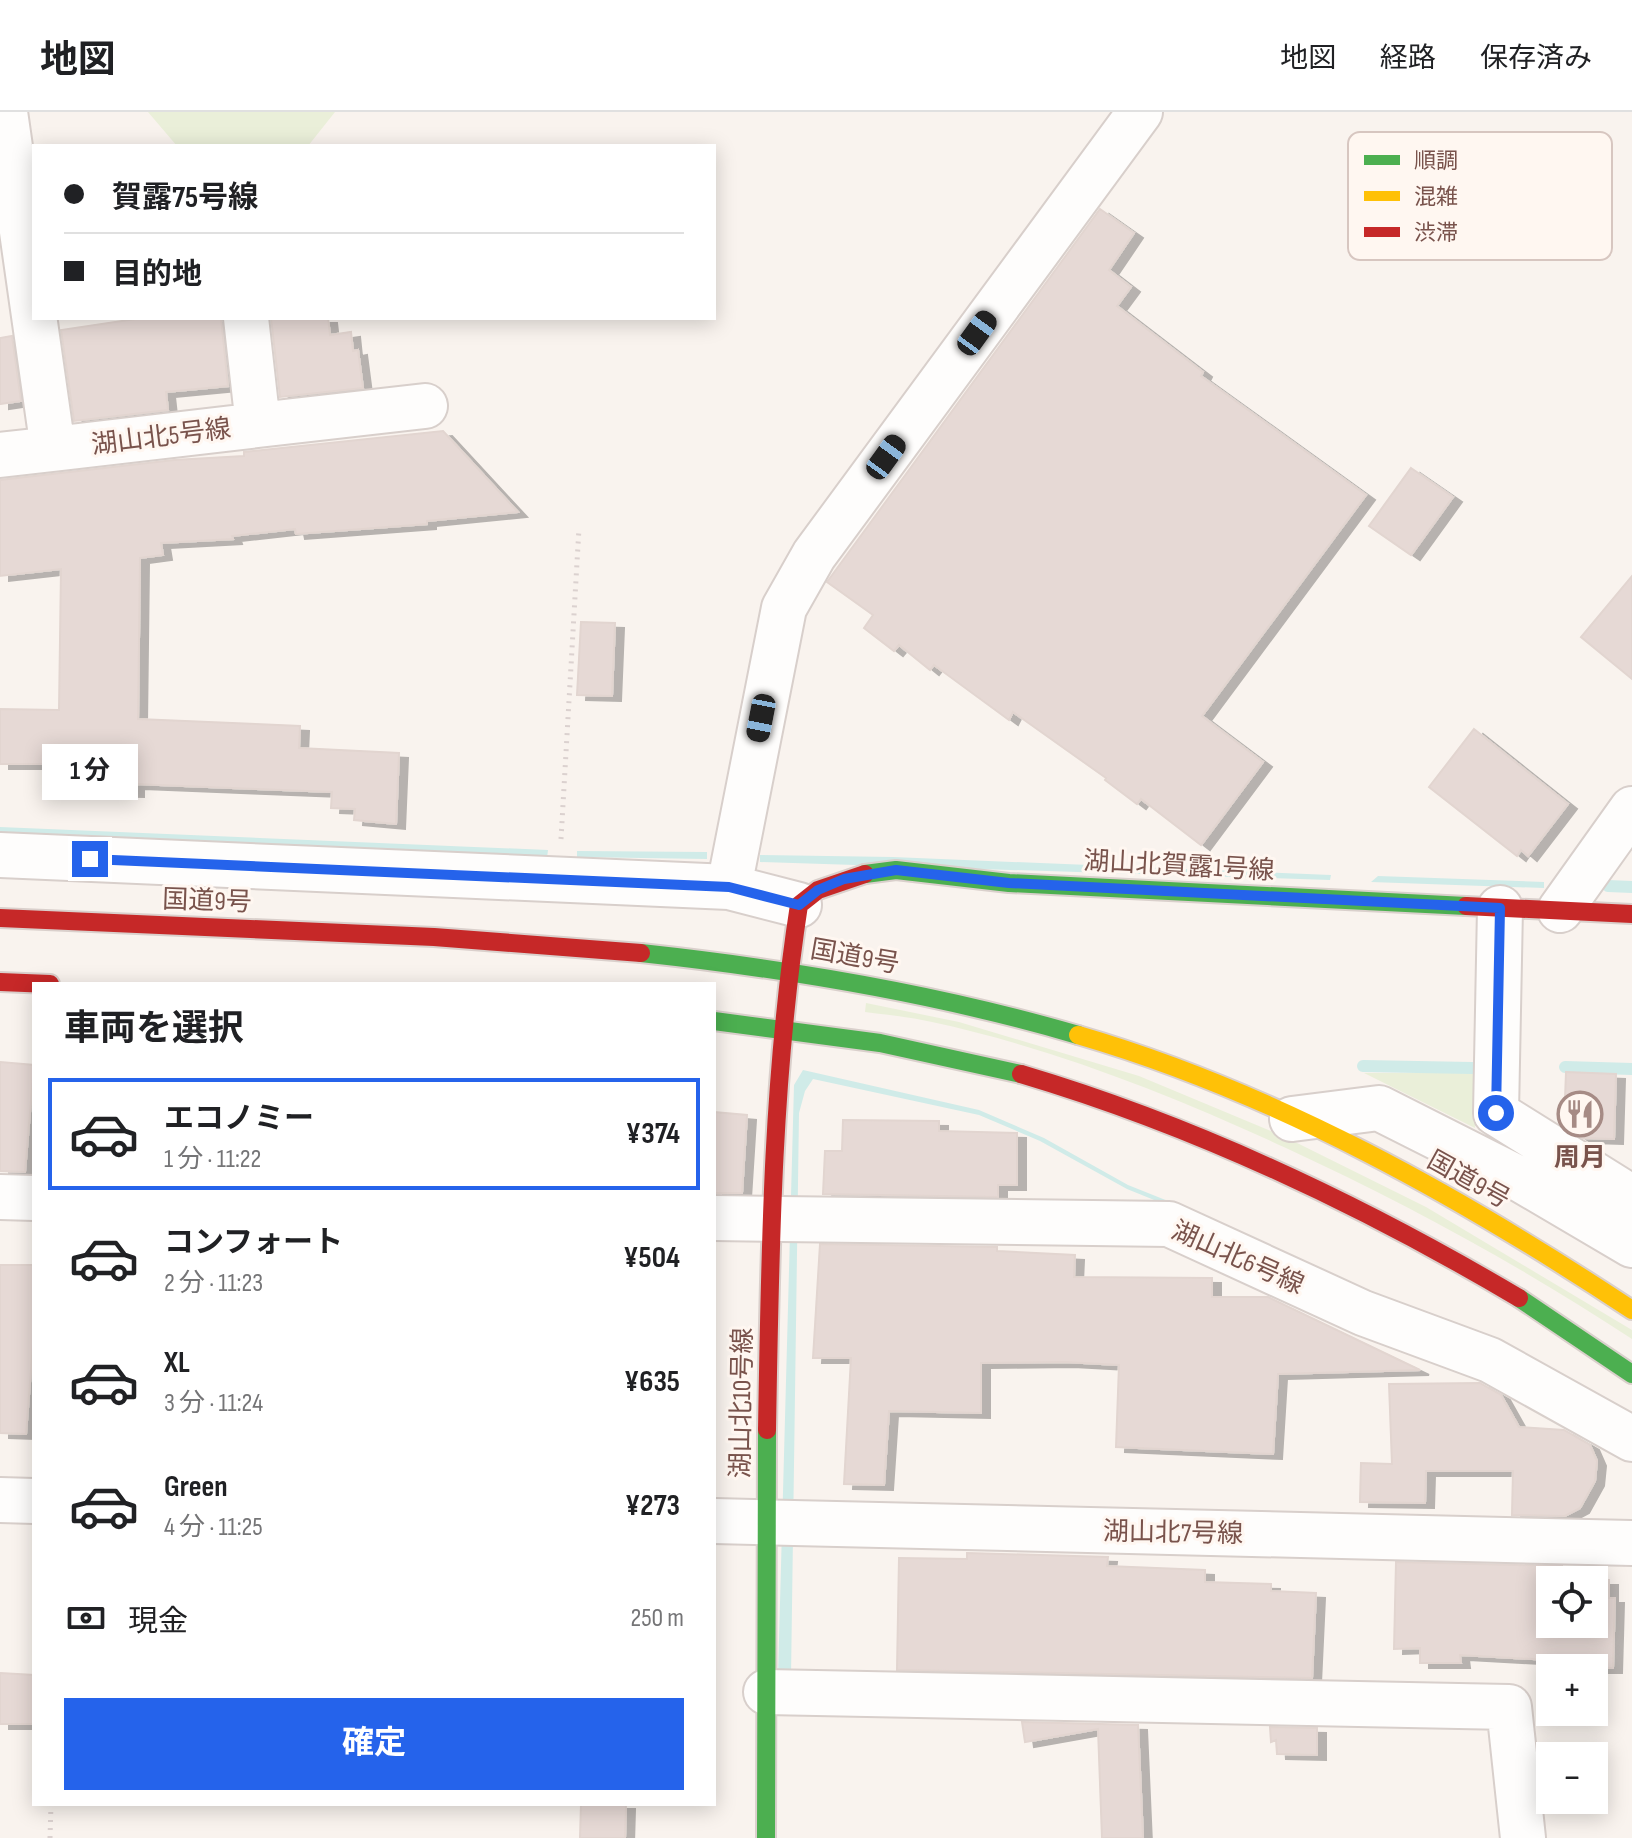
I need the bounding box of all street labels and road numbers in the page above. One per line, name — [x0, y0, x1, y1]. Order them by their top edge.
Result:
street label: 湖山北5号線 — [90, 414, 233, 461]
street label: 湖山北賀露1号線 — [1083, 846, 1275, 887]
street label: 国道9号 — [162, 884, 252, 919]
street label: 国道9号 — [808, 934, 902, 981]
street label: 国道9号 — [1422, 1145, 1515, 1216]
street label: 湖山北6号線 — [1167, 1215, 1308, 1301]
street label: 湖山北10号線 — [726, 1327, 759, 1479]
street label: 湖山北7号線 — [1103, 1517, 1243, 1550]

